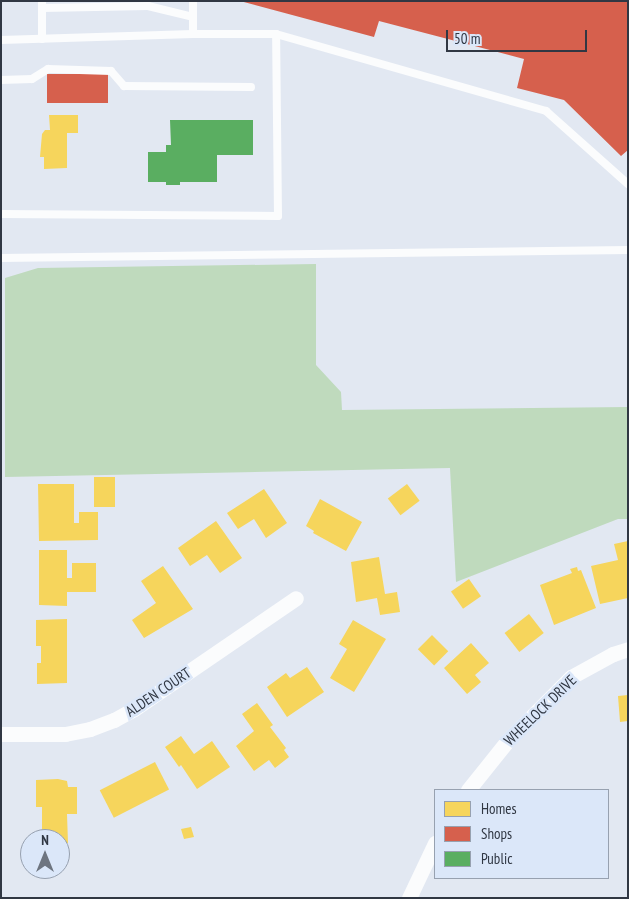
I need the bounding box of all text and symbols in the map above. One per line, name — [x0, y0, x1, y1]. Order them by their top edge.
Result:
scale bar — [449, 20, 590, 52]
text: 50 m — [454, 29, 480, 48]
street label: ALDEN COURT — [122, 664, 194, 720]
street label: WHEELOCK DRIVE — [500, 671, 580, 749]
legend — [434, 789, 609, 879]
text: Homes — [481, 799, 517, 818]
text: Shops — [481, 824, 512, 843]
north arrow — [20, 829, 70, 879]
text: N — [41, 831, 49, 849]
text: Public — [481, 849, 512, 868]

